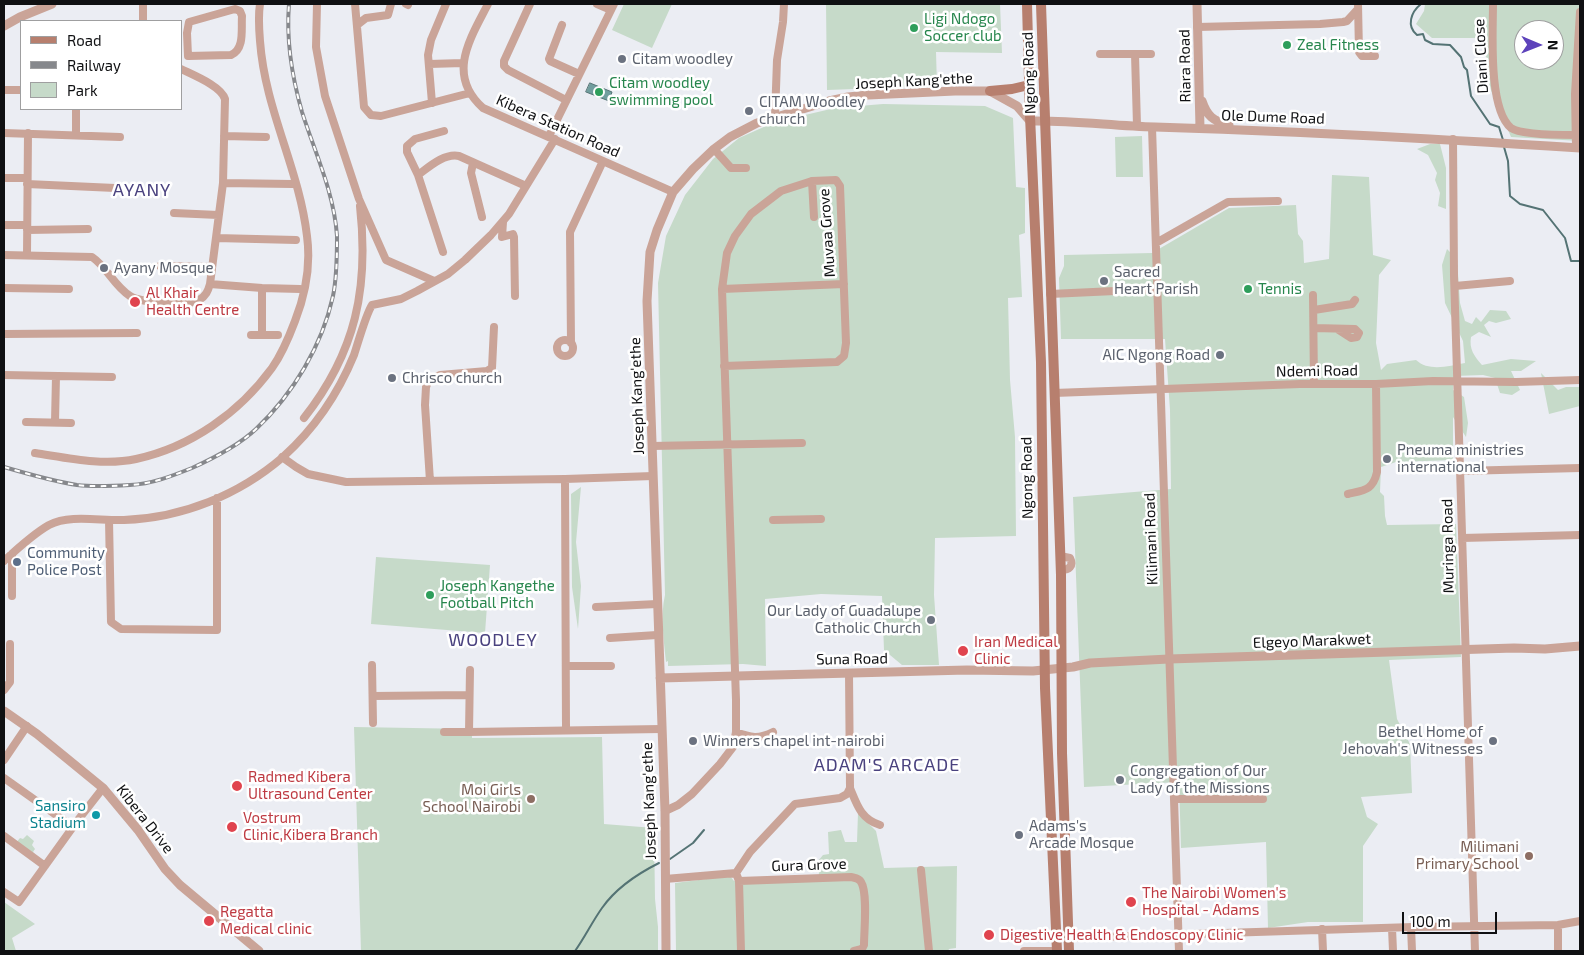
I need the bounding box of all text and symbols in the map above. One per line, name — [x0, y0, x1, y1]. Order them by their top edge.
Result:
place label: Ligi Ndogo Soccer club — [924, 10, 1002, 45]
street label: Diani Close — [1470, 18, 1492, 94]
legend — [20, 20, 182, 110]
north arrow — [1514, 20, 1564, 70]
marker: Ligi Ndogo Soccer club — [908, 22, 920, 34]
street label: Riara Road — [1175, 29, 1195, 103]
text: Road — [67, 31, 102, 49]
street label: Ngong Road — [1019, 32, 1039, 114]
place label: Zeal Fitness — [1297, 36, 1379, 54]
marker: Zeal Fitness — [1281, 39, 1293, 51]
text: N — [1545, 40, 1562, 50]
place label: Citam woodley — [632, 50, 733, 68]
marker: Citam woodley — [616, 53, 628, 65]
text: Railway — [67, 56, 121, 74]
street label: Joseph Kang'ethe — [855, 69, 973, 93]
place label: Citam woodley swimming pool — [609, 74, 713, 109]
text: Park — [67, 81, 98, 99]
marker: Citam woodley swimming pool — [593, 86, 605, 98]
street label: Kibera Station Road — [493, 91, 623, 161]
place label: CITAM Woodley church — [759, 93, 865, 128]
marker: CITAM Woodley church — [743, 105, 755, 117]
street label: Ole Dume Road — [1221, 106, 1325, 128]
district label: AYANY — [112, 179, 172, 201]
street label: Muvaa Grove — [815, 188, 839, 278]
place label: Ayany Mosque — [114, 259, 214, 277]
marker: Ayany Mosque — [98, 262, 110, 274]
place label: Sacred Heart Parish — [1114, 263, 1198, 298]
marker: Sacred Heart Parish — [1098, 275, 1110, 287]
place label: Tennis — [1258, 280, 1302, 298]
marker: Tennis — [1242, 283, 1254, 295]
place label: Al Khair Health Centre — [146, 284, 239, 319]
marker: Al Khair Health Centre — [128, 295, 142, 309]
street label: Joseph Kang'ethe — [626, 337, 648, 455]
place label: AIC Ngong Road — [1102, 346, 1210, 364]
marker: AIC Ngong Road — [1214, 349, 1226, 361]
street label: Ndemi Road — [1276, 361, 1358, 381]
place label: Chrisco church — [402, 369, 502, 387]
marker: Chrisco church — [386, 372, 398, 384]
street label: Ngong Road — [1017, 437, 1037, 519]
place label: Pneuma ministries international — [1397, 441, 1524, 476]
marker: Pneuma ministries international — [1381, 453, 1393, 465]
street label: Kilimani Road — [1140, 492, 1162, 586]
street label: Muringa Road — [1438, 499, 1458, 593]
place label: Community Police Post — [27, 544, 105, 579]
marker: Community Police Post — [11, 556, 23, 568]
place label: Joseph Kangethe Football Pitch — [440, 577, 555, 612]
marker: Joseph Kangethe Football Pitch — [424, 589, 436, 601]
place label: Our Lady of Guadalupe Catholic Church — [767, 602, 921, 637]
marker: Our Lady of Guadalupe Catholic Church — [925, 614, 937, 626]
district label: WOODLEY — [447, 629, 539, 651]
street label: Elgeyo Marakwet — [1253, 630, 1371, 652]
place label: Iran Medical Clinic — [974, 633, 1058, 668]
marker: Iran Medical Clinic — [956, 644, 970, 658]
street label: Suna Road — [816, 649, 888, 669]
place label: Bethel Home of Jehovah's Witnesses — [1343, 723, 1483, 758]
place label: Winners chapel int-nairobi — [703, 732, 884, 750]
marker: Winners chapel int-nairobi — [687, 735, 699, 747]
marker: Bethel Home of Jehovah's Witnesses — [1487, 735, 1499, 747]
street label: Joseph Kang'ethe — [638, 742, 660, 860]
district label: ADAM'S ARCADE — [812, 754, 962, 776]
place label: Congregation of Our Lady of the Missions — [1130, 762, 1270, 797]
place label: Radmed Kibera Ultrasound Center — [248, 768, 373, 803]
marker: Congregation of Our Lady of the Missions — [1114, 774, 1126, 786]
marker: Radmed Kibera Ultrasound Center — [230, 779, 244, 793]
street label: Kibera Drive — [113, 781, 177, 857]
place label: Moi Girls School Nairobi — [423, 781, 521, 816]
marker: Moi Girls School Nairobi — [525, 793, 537, 805]
place label: Sansiro Stadium — [30, 797, 86, 832]
marker: Sansiro Stadium — [90, 809, 102, 821]
place label: Vostrum Clinic,Kibera Branch — [243, 809, 378, 844]
place label: Adams's Arcade Mosque — [1029, 817, 1134, 852]
marker: Vostrum Clinic,Kibera Branch — [225, 820, 239, 834]
marker: Adams's Arcade Mosque — [1013, 829, 1025, 841]
place label: Milimani Primary School — [1416, 838, 1519, 873]
marker: Milimani Primary School — [1523, 850, 1535, 862]
street label: Gura Grove — [771, 855, 847, 875]
place label: The Nairobi Women's Hospital - Adams — [1142, 884, 1286, 919]
marker: The Nairobi Women's Hospital - Adams — [1124, 895, 1138, 909]
scale bar — [1404, 902, 1499, 934]
place label: Regatta Medical clinic — [220, 903, 312, 938]
text: 100 m — [1410, 912, 1451, 930]
marker: Regatta Medical clinic — [202, 914, 216, 928]
place label: Digestive Health & Endoscopy Clinic — [1000, 926, 1244, 944]
marker: Digestive Health & Endoscopy Clinic — [982, 928, 996, 942]

